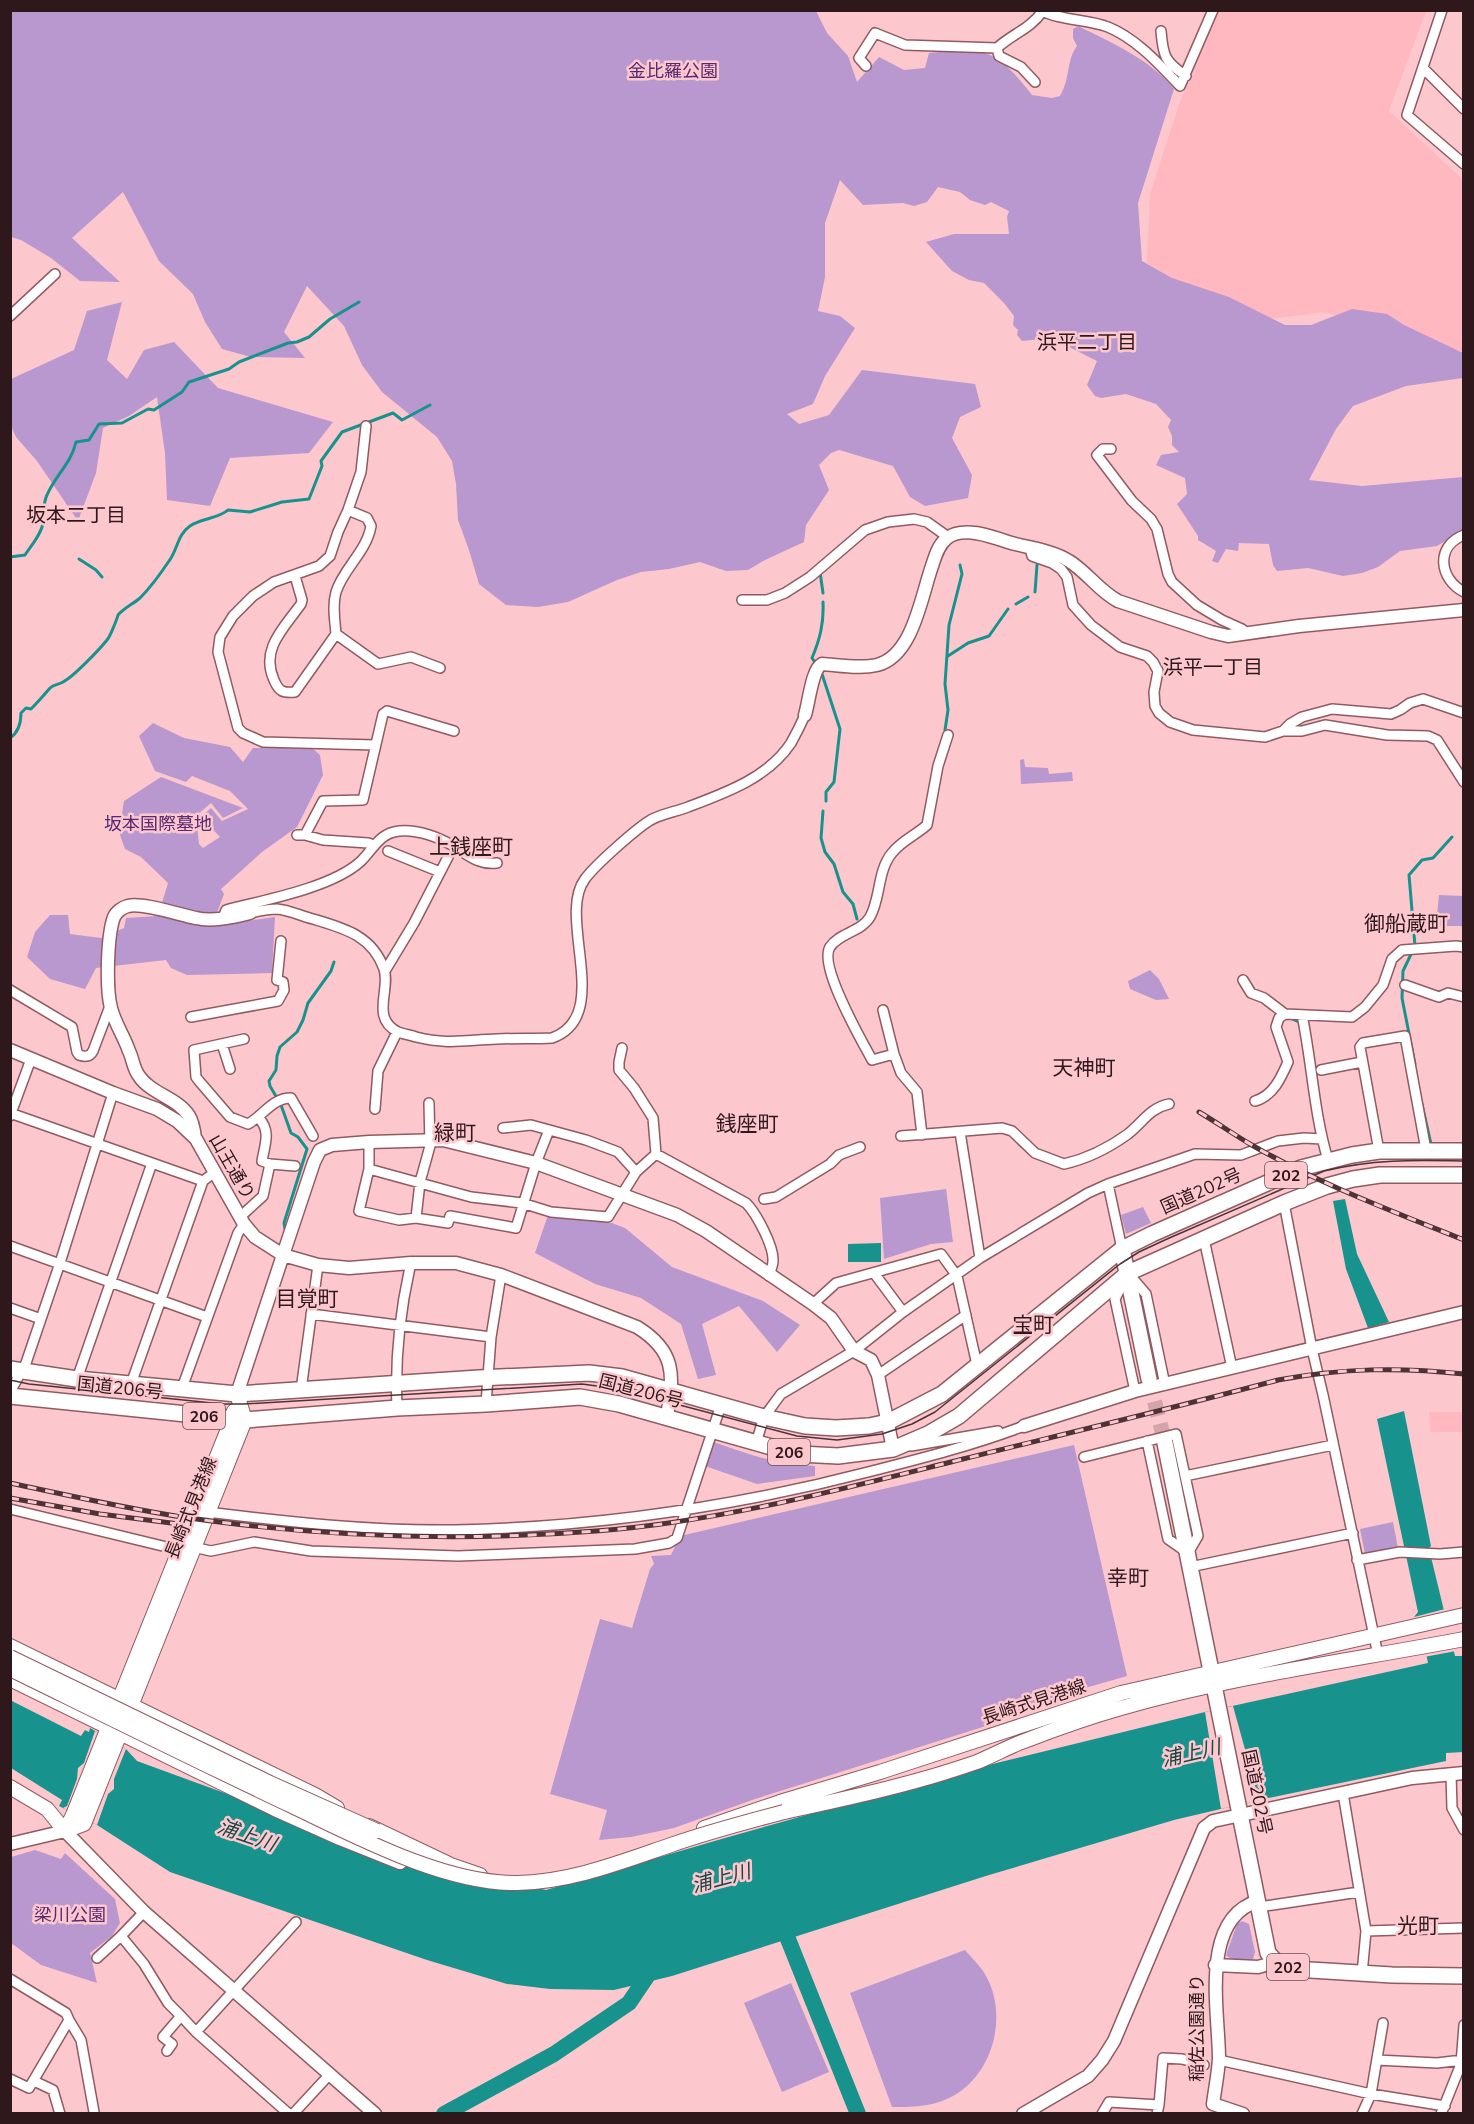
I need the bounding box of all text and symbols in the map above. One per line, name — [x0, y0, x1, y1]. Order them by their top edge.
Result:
park label: 金比羅公園 — [628, 59, 718, 83]
district label: 浜平二丁目 — [1037, 329, 1137, 356]
district label: 坂本二丁目 — [26, 502, 126, 529]
district label: 浜平一丁目 — [1163, 654, 1263, 681]
park label: 坂本国際墓地 — [104, 812, 212, 836]
district label: 上銭座町 — [429, 833, 513, 861]
district label: 御船蔵町 — [1364, 910, 1448, 938]
district label: 天神町 — [1053, 1054, 1116, 1082]
district label: 銭座町 — [716, 1110, 779, 1138]
district label: 緑町 — [434, 1119, 476, 1147]
street label: 山王通り — [204, 1130, 260, 1204]
street label: 国道202号 — [1157, 1162, 1245, 1220]
road number: 202 — [1265, 1162, 1307, 1188]
district label: 目覚町 — [276, 1285, 339, 1313]
district label: 宝町 — [1012, 1311, 1054, 1339]
street label: 国道206号 — [596, 1369, 686, 1413]
street label: 国道206号 — [76, 1372, 164, 1404]
road number: 206 — [183, 1403, 225, 1429]
road number: 206 — [768, 1439, 810, 1465]
street label: 長崎式見港線 — [160, 1453, 222, 1563]
district label: 幸町 — [1107, 1564, 1149, 1592]
street label: 長崎式見港線 — [979, 1674, 1089, 1730]
water label: 浦上川 — [1159, 1733, 1225, 1773]
street label: 国道202号 — [1236, 1747, 1278, 1837]
water label: 浦上川 — [214, 1813, 281, 1859]
water label: 浦上川 — [689, 1857, 756, 1899]
park label: 梁川公園 — [34, 1903, 106, 1927]
district label: 光町 — [1397, 1912, 1439, 1940]
road number: 202 — [1267, 1954, 1309, 1980]
street label: 稲佐公園通り — [1185, 1974, 1209, 2082]

